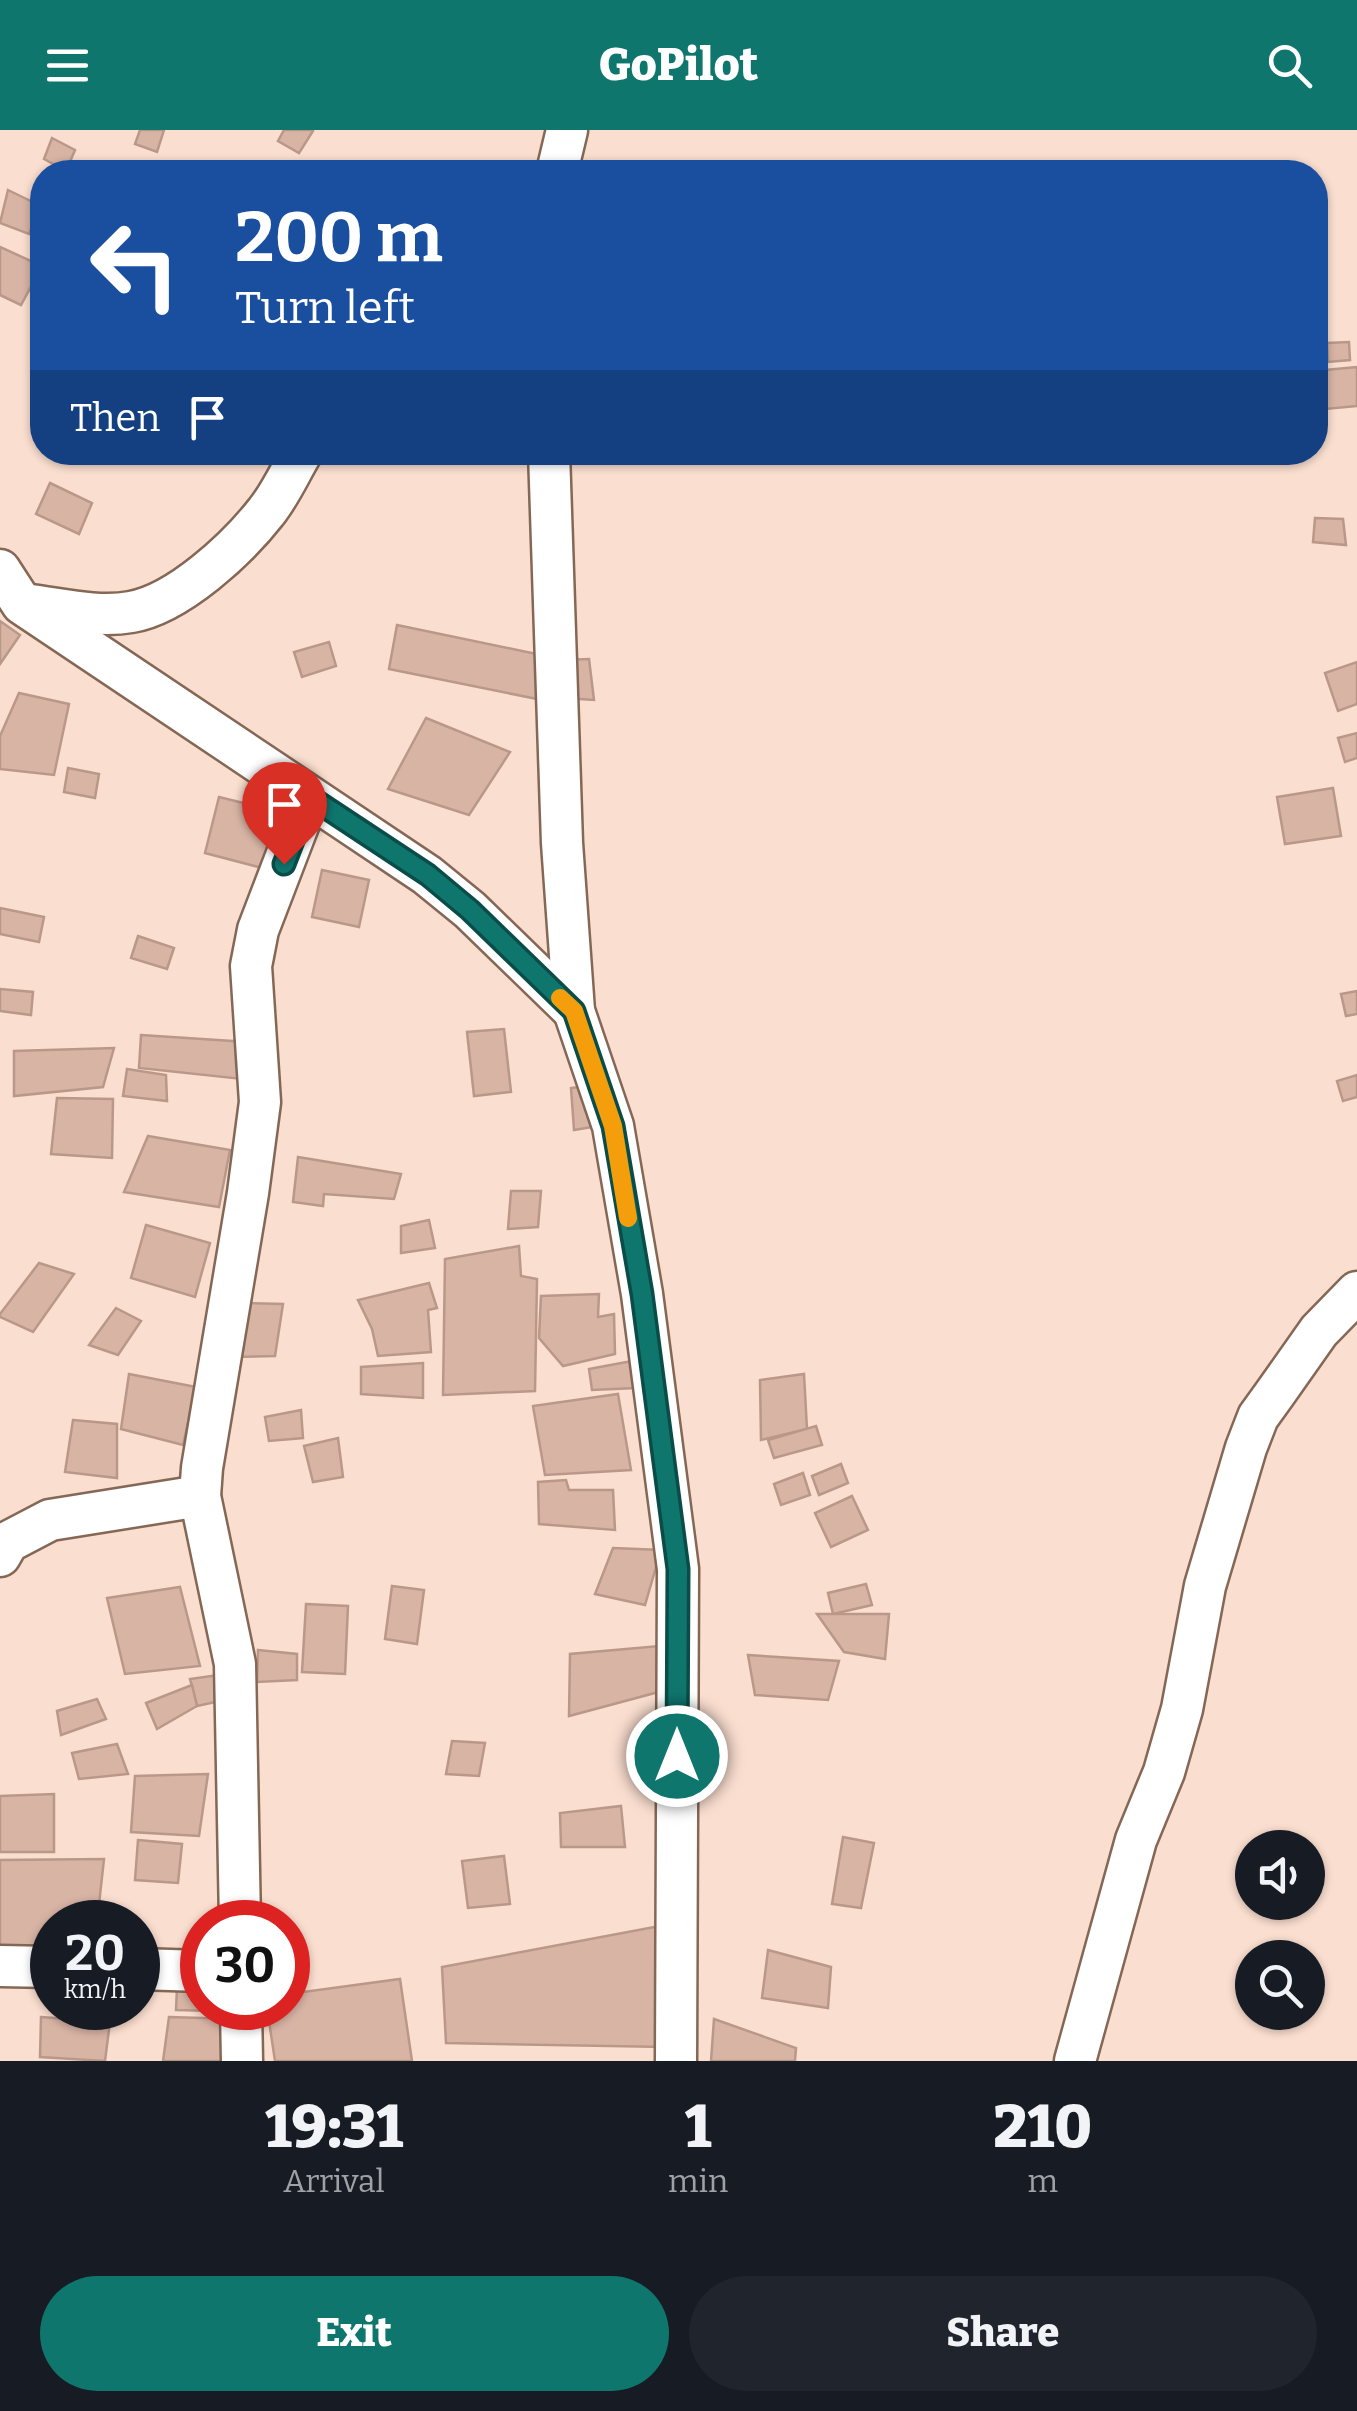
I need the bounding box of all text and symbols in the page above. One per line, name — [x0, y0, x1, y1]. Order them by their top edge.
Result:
icon: menu — [40, 38, 95, 93]
text: GoPilot — [599, 38, 758, 92]
icon: search — [1262, 38, 1317, 93]
text: 200 m — [235, 196, 443, 280]
icon: left — [70, 200, 200, 330]
text: Turn left — [235, 281, 415, 335]
icon: arrive — [180, 390, 235, 445]
text: Then — [70, 395, 160, 441]
pin — [242, 762, 327, 865]
icon: arrive — [257, 777, 312, 832]
position arrow — [625, 1704, 729, 1808]
map controls — [1235, 1830, 1325, 2030]
button: sound — [1235, 1830, 1325, 1920]
speed limit sign: 30 — [180, 1900, 310, 2030]
text: 20 — [65, 1923, 125, 1983]
button: search — [1235, 1940, 1325, 2030]
text: km/h — [64, 1975, 126, 2005]
text: 19:31 — [265, 2091, 403, 2163]
text: 1 — [685, 2091, 711, 2163]
text: 210 — [993, 2091, 1092, 2163]
text: Arrival — [283, 2162, 385, 2200]
text: min — [668, 2162, 728, 2200]
text: m — [1027, 2162, 1058, 2200]
button: Exit — [40, 2276, 669, 2391]
button: Share — [689, 2276, 1317, 2391]

